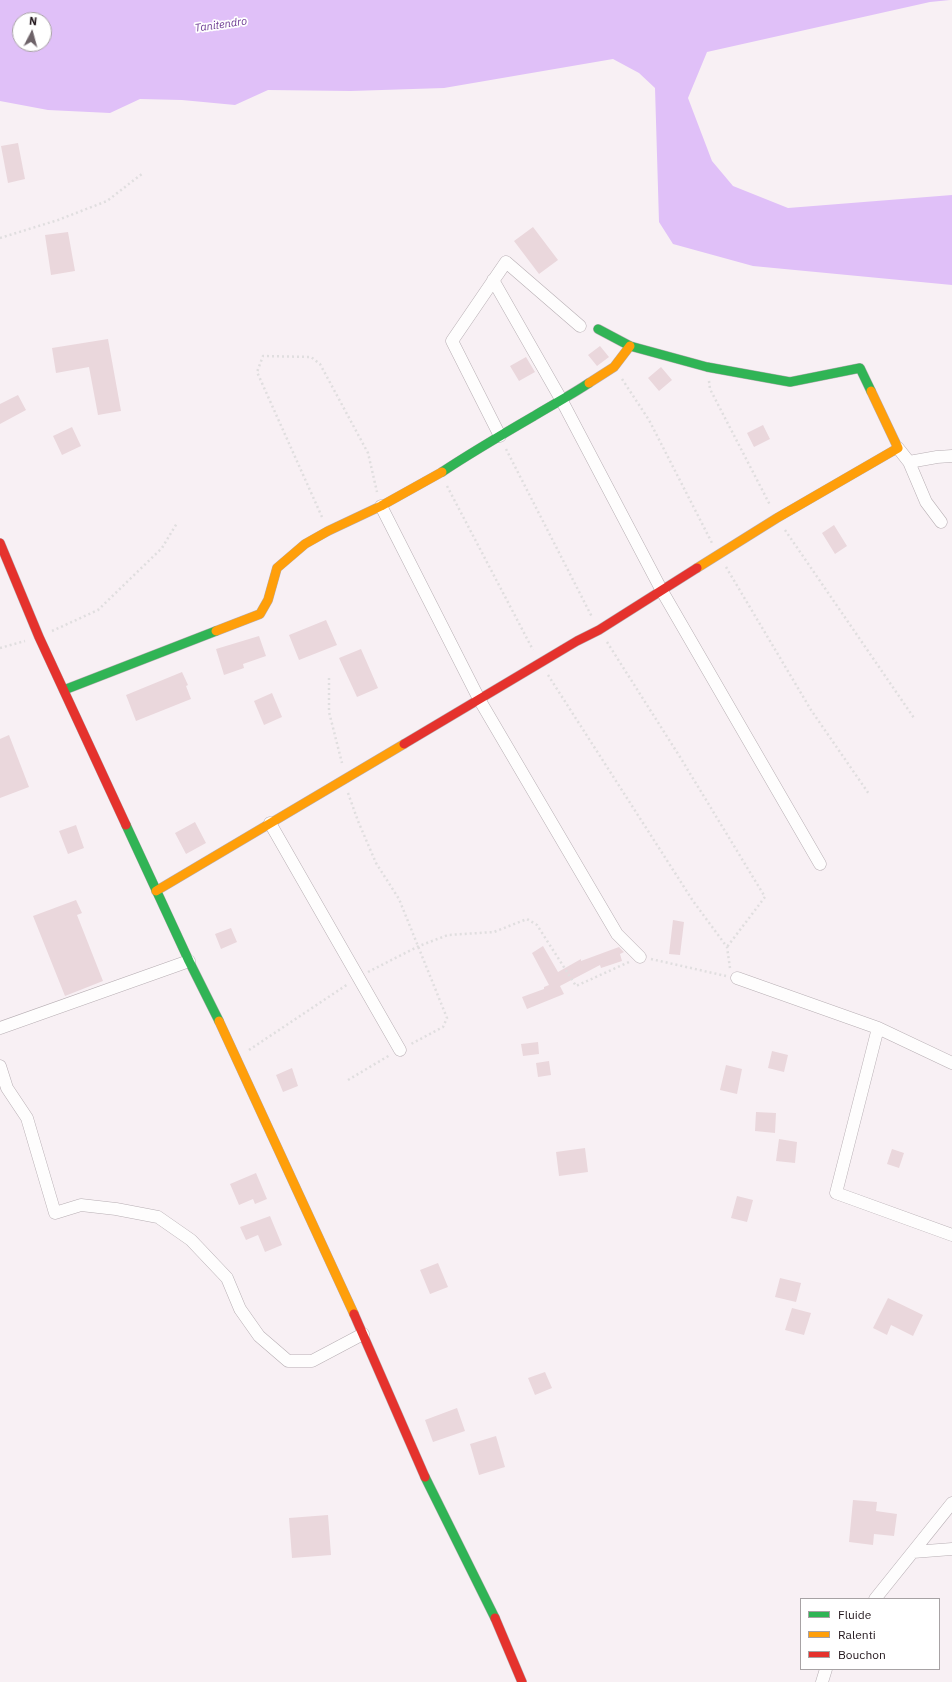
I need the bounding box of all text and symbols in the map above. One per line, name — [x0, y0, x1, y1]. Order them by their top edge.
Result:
north arrow — [12, 12, 52, 52]
text: N — [28, 14, 38, 28]
water label: Tanitendro — [194, 15, 248, 35]
legend — [800, 1598, 940, 1670]
text: Fluide — [838, 1607, 871, 1622]
text: Ralenti — [838, 1627, 876, 1642]
text: Bouchon — [838, 1647, 886, 1662]

